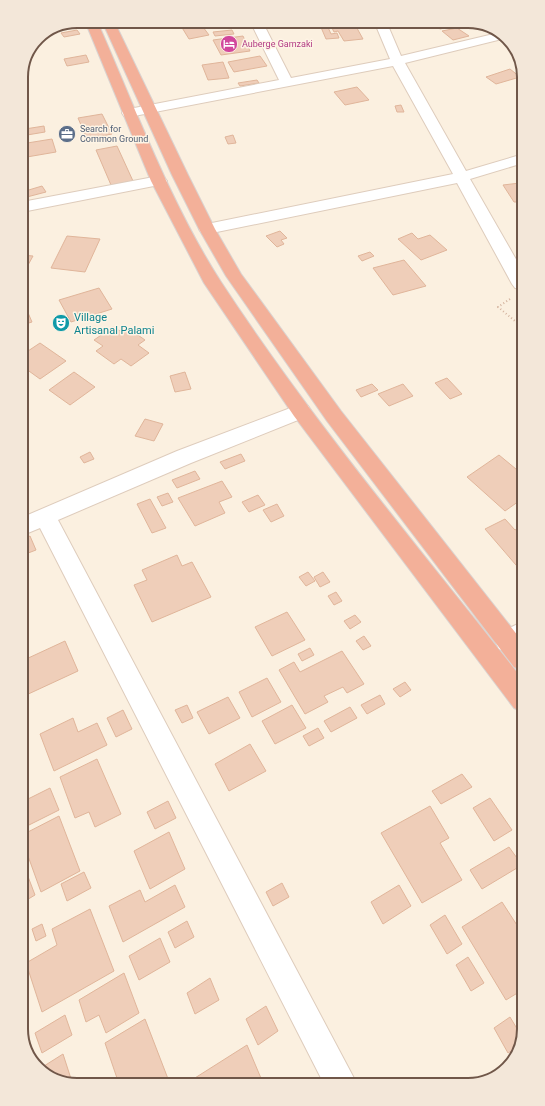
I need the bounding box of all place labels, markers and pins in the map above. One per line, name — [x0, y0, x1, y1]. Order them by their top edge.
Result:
hotel icon: Auberge Gamzaki — [219, 34, 239, 54]
place label: Auberge Gamzaki — [242, 39, 313, 49]
office icon: Search for Common Ground — [57, 124, 77, 144]
place label: Search for Common Ground — [80, 124, 148, 144]
place label: Village Artisanal Palami — [74, 311, 154, 337]
theatre icon: Village Artisanal Palami — [51, 313, 71, 333]

